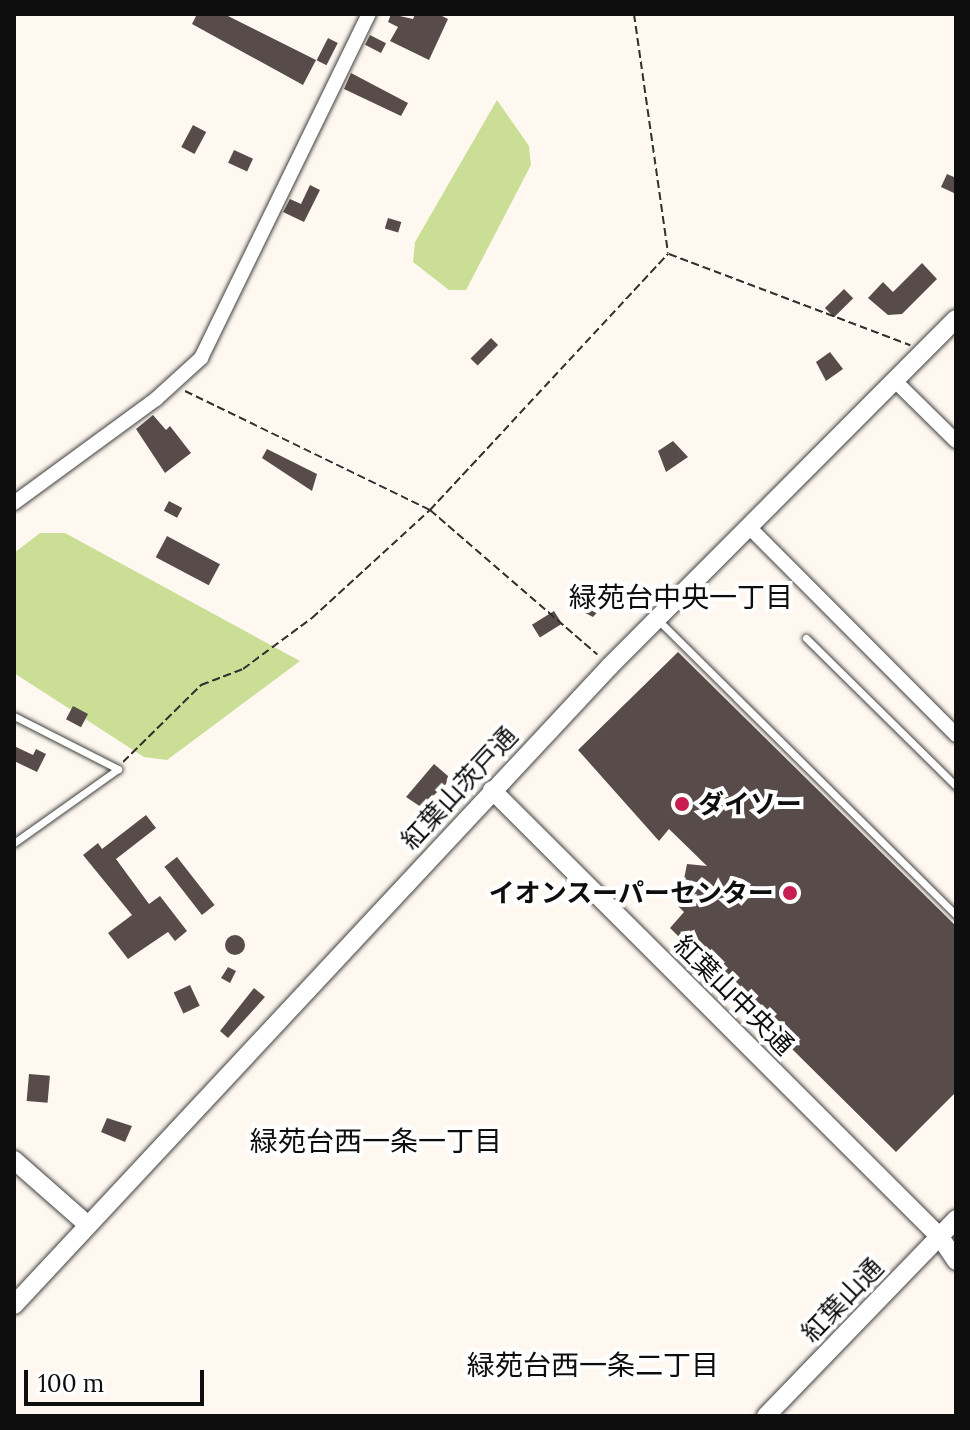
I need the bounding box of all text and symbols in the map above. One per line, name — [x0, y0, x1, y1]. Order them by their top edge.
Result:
district label: 緑苑台中央一丁目 — [569, 580, 793, 614]
street label: 紅葉山茨戸通 — [394, 720, 524, 856]
place label: ダイソー — [698, 788, 802, 820]
marker: ダイソー — [673, 795, 691, 813]
place label: イオンスーパーセンター — [488, 877, 774, 909]
marker: イオンスーパーセンター — [781, 884, 799, 902]
street label: 紅葉山中央通 — [668, 929, 800, 1061]
district label: 緑苑台西一条一丁目 — [250, 1124, 502, 1158]
street label: 紅葉山通 — [795, 1252, 889, 1348]
district label: 緑苑台西一条二丁目 — [467, 1348, 719, 1382]
scale bar — [28, 1354, 208, 1404]
text: 100 m — [38, 1368, 104, 1399]

